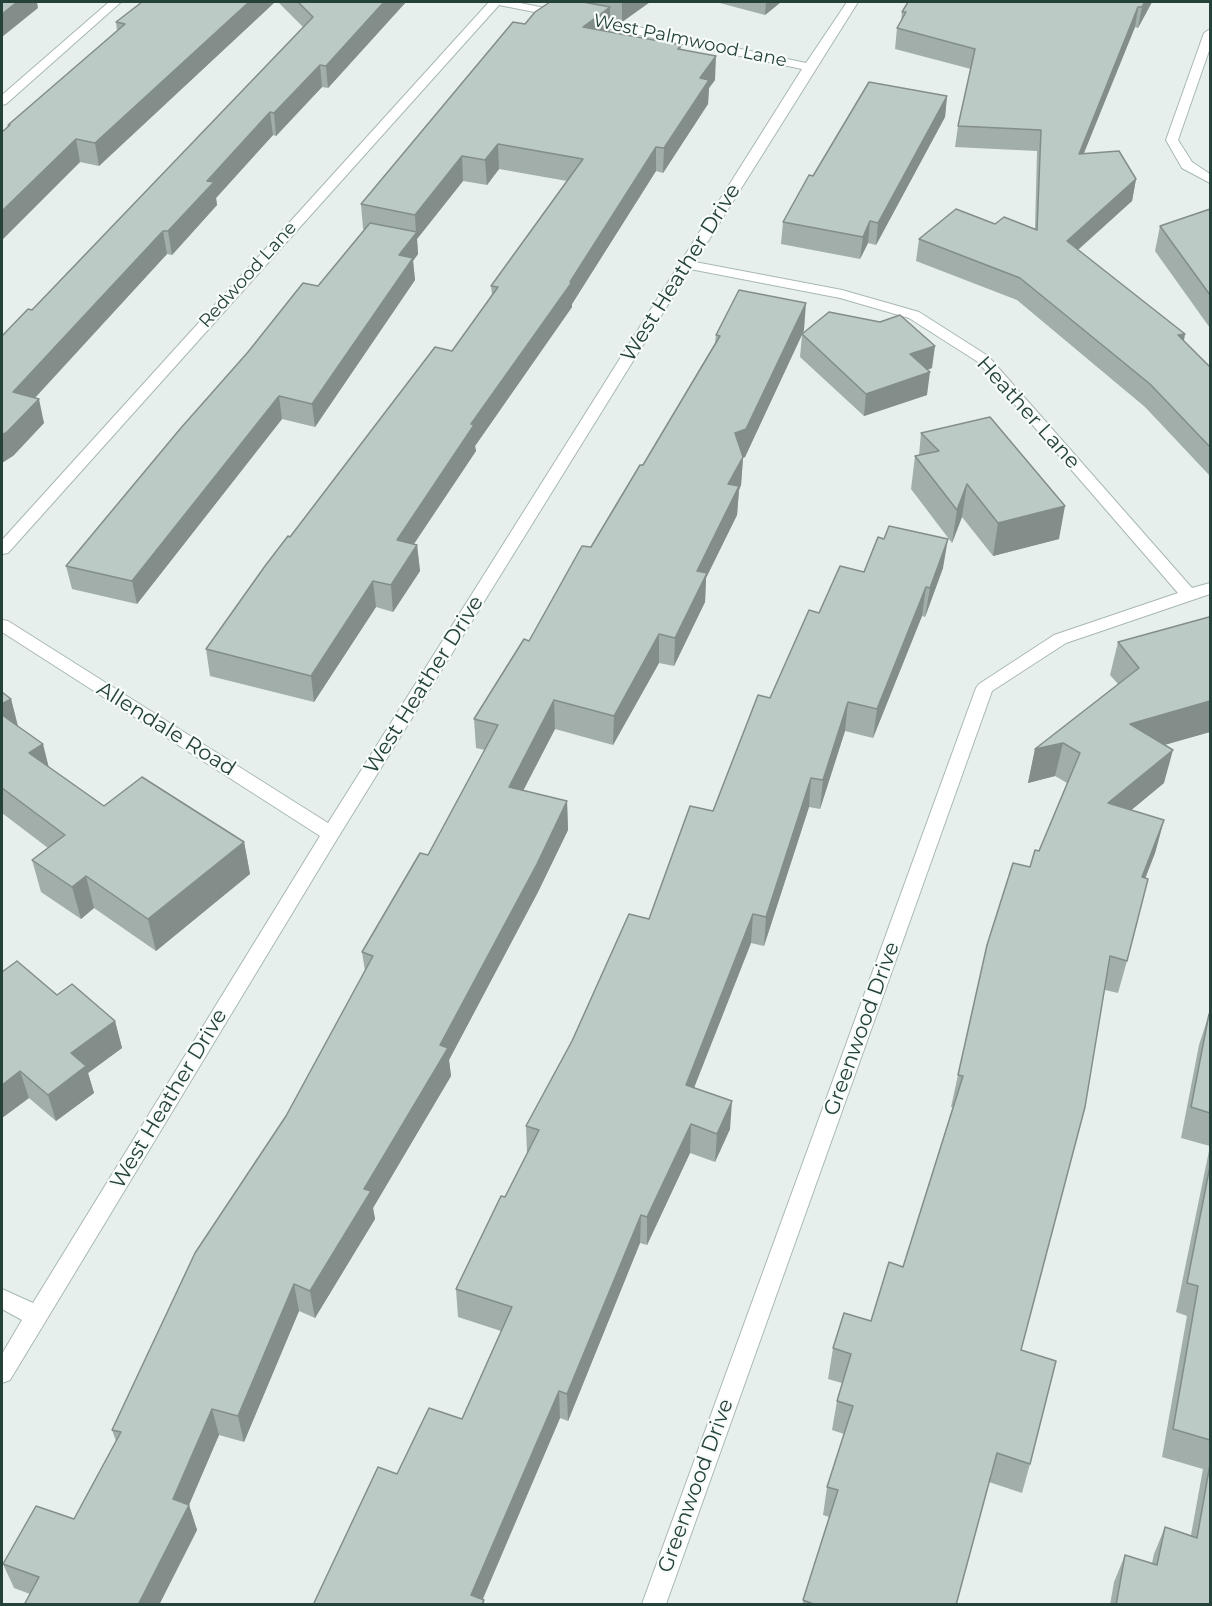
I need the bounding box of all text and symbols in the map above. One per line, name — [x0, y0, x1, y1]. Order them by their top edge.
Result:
street label: West Palmwood Lane — [591, 10, 789, 72]
street label: West Heather Drive — [616, 179, 746, 367]
street label: Redwood Lane — [195, 217, 301, 333]
street label: Heather Lane — [971, 352, 1085, 474]
street label: West Heather Drive — [359, 591, 489, 779]
street label: Allendale Road — [92, 676, 240, 782]
street label: Greenwood Drive — [819, 939, 905, 1119]
street label: West Heather Drive — [105, 1005, 233, 1193]
street label: Greenwood Drive — [653, 1396, 739, 1576]

